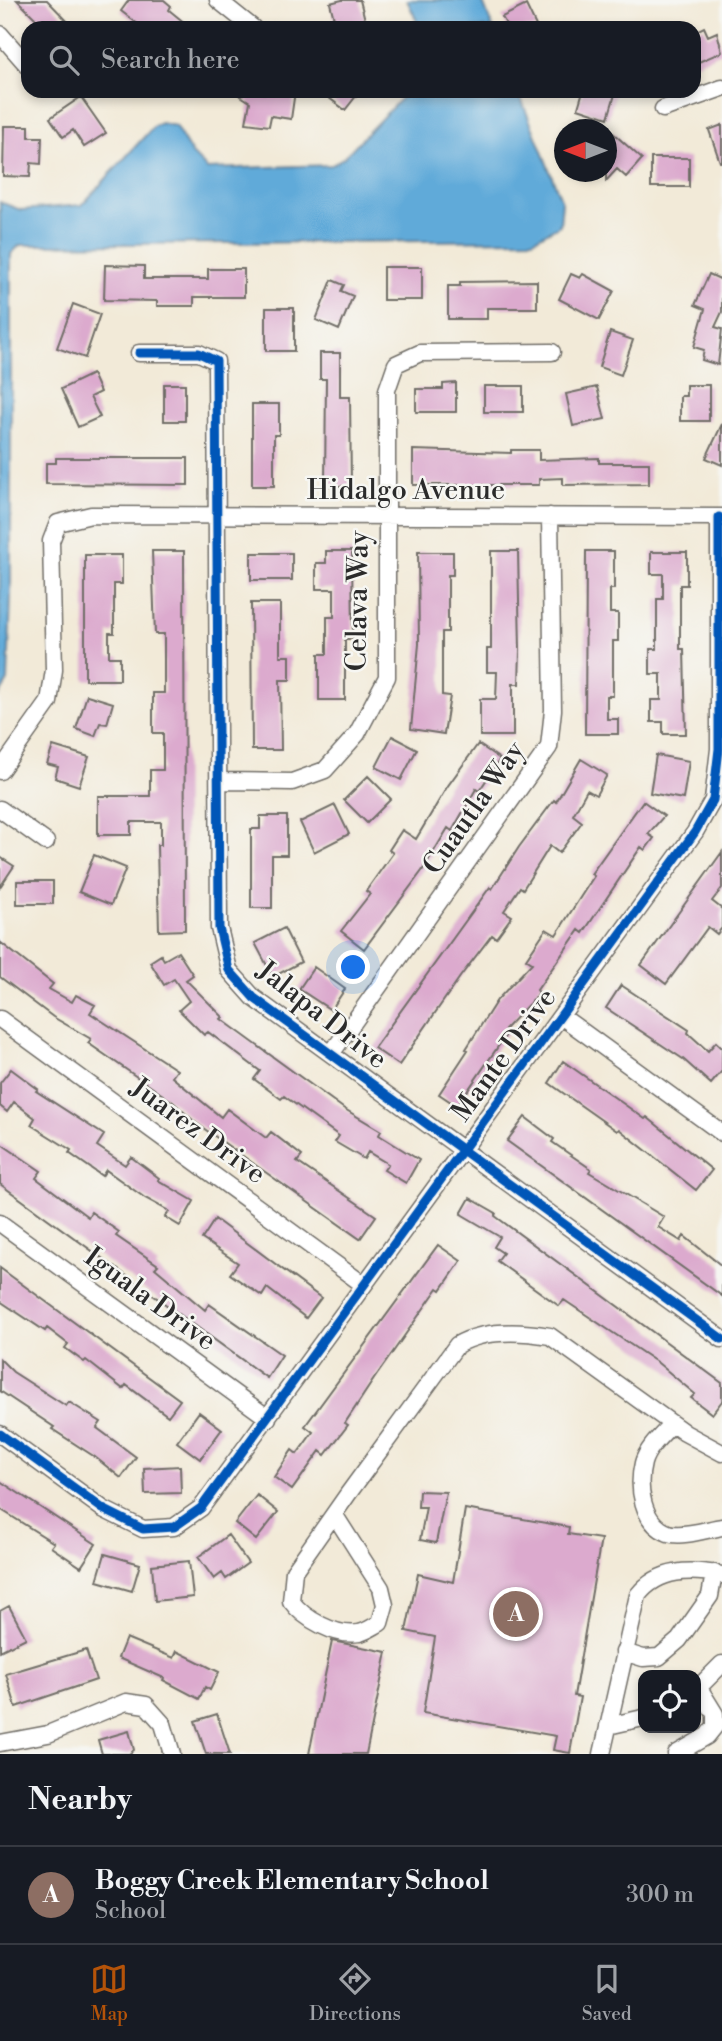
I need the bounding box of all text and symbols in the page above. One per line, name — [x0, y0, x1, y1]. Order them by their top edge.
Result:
search box — [21, 21, 701, 98]
icon: search — [45, 41, 83, 79]
text: Search here — [101, 44, 240, 76]
north arrow — [554, 119, 617, 182]
street label: Hidalgo Avenue — [307, 473, 505, 508]
street label: Celava Way — [339, 530, 377, 672]
street label: Cuautla Way — [415, 734, 533, 882]
your location — [336, 950, 370, 984]
street label: Jalapa Drive — [249, 953, 394, 1077]
street label: Mante Drive — [444, 981, 564, 1129]
street label: Juarez Drive — [123, 1070, 272, 1192]
street label: Iguala Drive — [77, 1239, 223, 1359]
pin: A — [493, 1588, 539, 1640]
map controls — [638, 1670, 701, 1733]
button: locate — [638, 1670, 701, 1733]
text: Nearby — [28, 1781, 132, 1819]
text: Boggy Creek Elementary School — [95, 1865, 489, 1897]
text: A — [43, 1881, 59, 1909]
text: 300 m — [626, 1881, 694, 1909]
text: School — [95, 1897, 166, 1925]
tab: Map — [90, 1960, 128, 2026]
tab: Directions — [309, 1960, 401, 2026]
tab: Saved — [582, 1960, 632, 2026]

